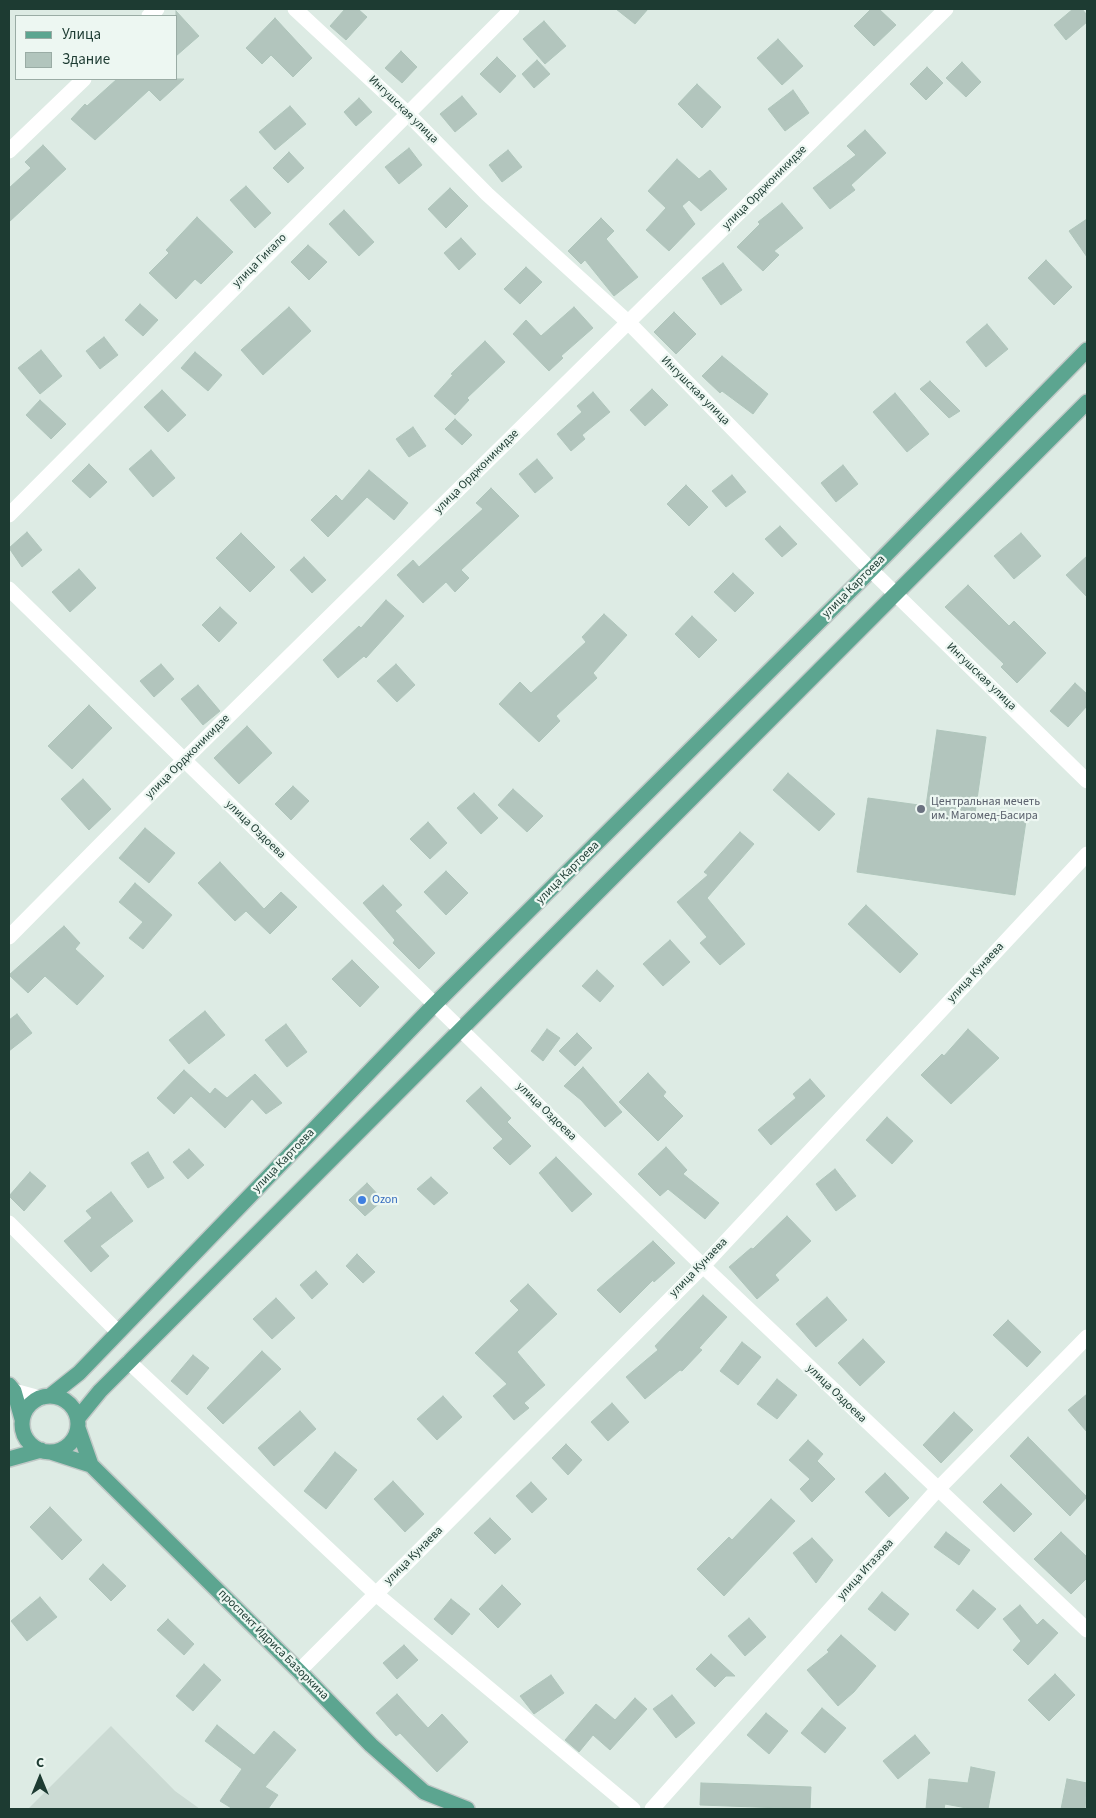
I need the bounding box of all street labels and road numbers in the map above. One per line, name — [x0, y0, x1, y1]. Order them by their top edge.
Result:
street label: Ингушская улица — [365, 73, 441, 147]
street label: улица Орджоникидзе — [720, 143, 810, 233]
street label: улица Гикало — [230, 231, 290, 291]
street label: Ингушская улица — [658, 354, 732, 428]
street label: улица Орджоникидзе — [432, 427, 522, 517]
street label: улица Картоева — [819, 552, 889, 622]
street label: Ингушская улица — [943, 640, 1019, 714]
street label: улица Орджоникидзе — [143, 712, 233, 802]
street label: улица Оздоева — [222, 798, 288, 862]
street label: улица Картоева — [533, 838, 603, 908]
street label: улица Кунаева — [944, 940, 1008, 1006]
street label: улица Оздоева — [513, 1080, 579, 1144]
street label: улица Картоева — [250, 1126, 318, 1196]
street label: улица Кунаева — [667, 1235, 731, 1301]
street label: улица Оздоева — [803, 1362, 869, 1426]
street label: улица Кунаева — [382, 1524, 446, 1588]
street label: улица Итазова — [835, 1537, 897, 1603]
street label: проспект Идриса Базоркина — [215, 1587, 331, 1703]

